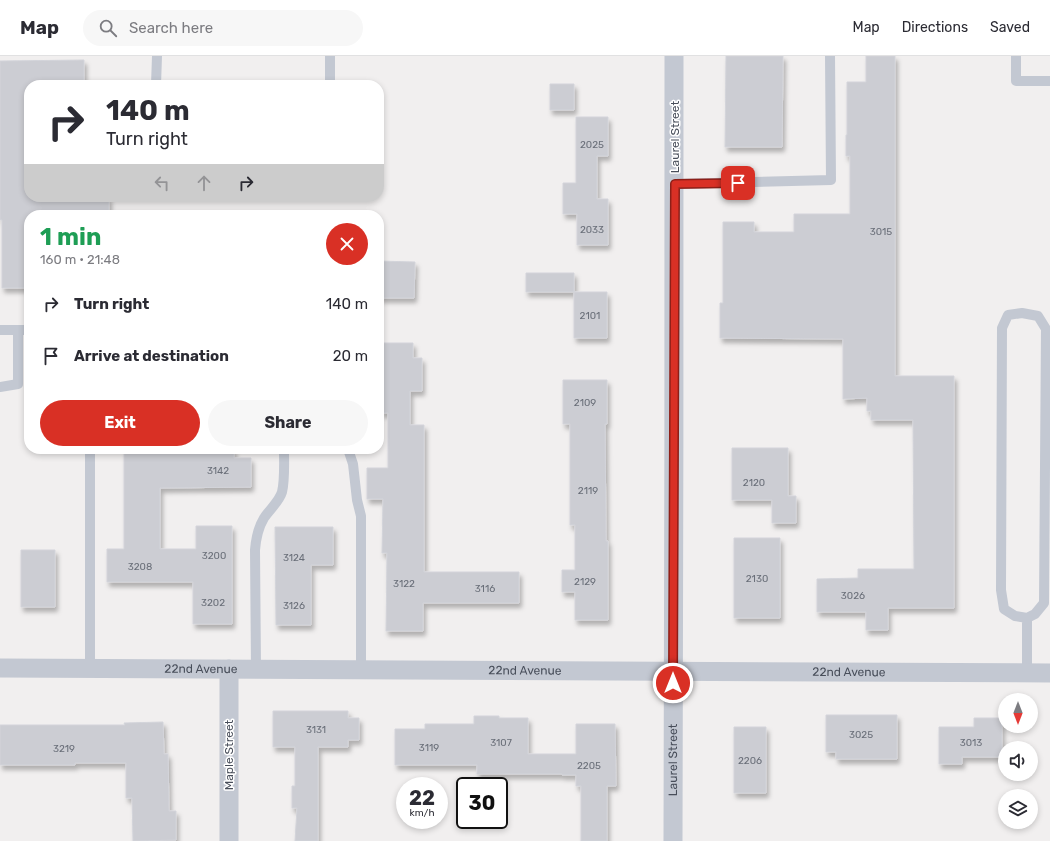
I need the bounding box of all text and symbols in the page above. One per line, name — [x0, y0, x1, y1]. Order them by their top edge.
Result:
search box — [83, 10, 363, 46]
text: Map — [20, 16, 59, 39]
icon: search — [97, 17, 119, 39]
text: Search here — [129, 19, 213, 37]
text: Map — [853, 19, 880, 36]
text: Directions — [902, 19, 968, 36]
text: Saved — [990, 19, 1030, 36]
text: 140 m — [106, 94, 190, 127]
icon: right — [40, 96, 92, 148]
street label: Laurel Street — [668, 101, 682, 173]
text: Turn right — [106, 128, 188, 150]
house number: 2025 — [580, 139, 604, 151]
pin — [721, 166, 755, 200]
icon: left — [151, 172, 173, 194]
icon: ahead — [193, 172, 215, 194]
icon: right — [235, 172, 257, 194]
icon: arrive — [727, 172, 749, 194]
text: 1 min — [40, 223, 101, 251]
button: close — [326, 223, 368, 265]
house number: 2033 — [580, 224, 604, 236]
house number: 3015 — [870, 226, 892, 238]
text: 160 m · 21:48 — [40, 252, 120, 267]
icon: right — [40, 293, 62, 315]
text: Turn right — [74, 295, 149, 313]
text: 140 m — [326, 295, 368, 313]
house number: 2101 — [580, 310, 600, 322]
icon: arrive — [40, 345, 62, 367]
text: Arrive at destination — [74, 347, 229, 365]
text: 20 m — [333, 347, 368, 365]
house number: 2109 — [574, 397, 596, 409]
button: Exit — [40, 400, 200, 446]
button: Share — [208, 400, 368, 446]
house number: 3142 — [207, 465, 229, 477]
house number: 2120 — [743, 477, 765, 489]
house number: 2119 — [578, 485, 598, 497]
house number: 3200 — [202, 550, 226, 562]
house number: 3124 — [283, 552, 305, 564]
house number: 3208 — [128, 561, 152, 573]
house number: 2130 — [746, 573, 768, 585]
house number: 2129 — [574, 576, 596, 588]
house number: 3122 — [393, 578, 415, 590]
house number: 3116 — [475, 583, 495, 595]
house number: 3026 — [841, 590, 865, 602]
house number: 3202 — [201, 597, 225, 609]
house number: 3126 — [283, 600, 305, 612]
street label: 22nd Avenue — [164, 662, 238, 676]
position arrow — [652, 662, 694, 704]
street label: 22nd Avenue — [488, 663, 562, 678]
street label: 22nd Avenue — [812, 665, 886, 679]
north arrow — [998, 693, 1038, 733]
map controls — [998, 693, 1038, 829]
street label: Maple Street — [222, 719, 236, 790]
street label: Laurel Street — [666, 723, 680, 796]
house number: 3131 — [306, 724, 326, 736]
house number: 3025 — [849, 729, 873, 741]
house number: 3107 — [490, 737, 512, 749]
house number: 3013 — [960, 737, 982, 749]
button: sound — [998, 741, 1038, 781]
house number: 3119 — [419, 742, 439, 754]
house number: 3219 — [53, 743, 75, 755]
house number: 2206 — [738, 755, 762, 767]
house number: 2205 — [577, 760, 601, 772]
speed limit sign: 30 — [456, 777, 508, 829]
text: 22 — [409, 786, 435, 810]
button: layers — [998, 789, 1038, 829]
text: km/h — [410, 807, 434, 819]

